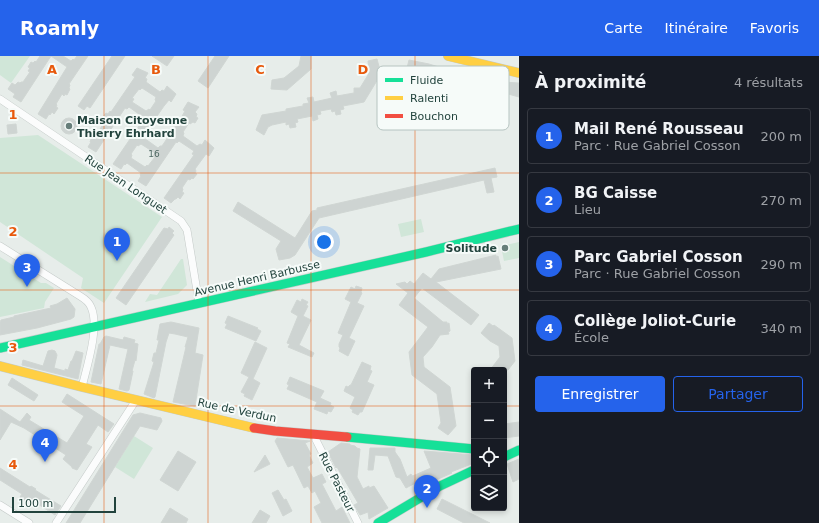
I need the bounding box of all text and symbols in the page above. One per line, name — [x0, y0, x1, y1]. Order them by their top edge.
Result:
text: Roamly — [20, 17, 99, 39]
text: Carte — [604, 20, 643, 36]
text: Itinéraire — [665, 20, 728, 36]
text: Favoris — [750, 20, 799, 36]
text: A — [47, 62, 57, 77]
text: B — [151, 62, 161, 77]
text: C — [255, 62, 265, 77]
text: D — [358, 62, 369, 77]
legend — [377, 66, 509, 130]
text: À proximité — [535, 72, 646, 92]
text: Fluide — [410, 74, 443, 87]
text: 4 résultats — [734, 75, 803, 90]
text: Ralenti — [410, 92, 448, 105]
text: 1 — [8, 107, 18, 122]
text: Bouchon — [410, 110, 458, 123]
place label: Maison Citoyenne Thierry Ehrhard — [77, 114, 187, 140]
text: Mail René Rousseau — [574, 120, 744, 138]
marker: Maison Citoyenne Thierry Ehrhard — [64, 121, 74, 131]
text: 1 — [544, 129, 554, 144]
text: 200 m — [760, 129, 802, 144]
text: Parc · Rue Gabriel Cosson — [574, 138, 740, 153]
house number: 16 — [148, 149, 160, 159]
street label: Rue Jean Longuet — [82, 152, 170, 217]
text: BG Caisse — [574, 184, 657, 202]
text: 2 — [544, 193, 554, 208]
text: 270 m — [760, 193, 802, 208]
text: Lieu — [574, 202, 601, 217]
text: 2 — [8, 224, 18, 239]
pin: 1 — [104, 228, 130, 261]
your location — [314, 232, 334, 252]
place label: Solitude — [446, 242, 497, 255]
marker: Solitude — [500, 243, 510, 253]
text: Parc Gabriel Cosson — [574, 248, 743, 266]
pin: 3 — [14, 254, 40, 287]
text: 3 — [544, 257, 554, 272]
text: 290 m — [760, 257, 802, 272]
street label: Avenue Henri Barbusse — [193, 258, 321, 299]
text: Parc · Rue Gabriel Cosson — [574, 266, 740, 281]
text: Collège Joliot-Curie — [574, 312, 736, 330]
text: 4 — [544, 321, 554, 336]
text: 340 m — [760, 321, 802, 336]
text: École — [574, 330, 609, 345]
text: 3 — [8, 340, 18, 355]
map controls — [471, 367, 507, 511]
button: + — [471, 367, 507, 403]
button: Enregistrer — [535, 376, 665, 412]
button: Partager — [673, 376, 803, 412]
street label: Rue de Verdun — [196, 396, 278, 425]
button: − — [471, 403, 507, 439]
pin: 4 — [32, 429, 58, 462]
button: locate — [471, 439, 507, 475]
street label: Rue Pasteur — [316, 450, 357, 515]
text: 4 — [8, 457, 18, 472]
pin: 2 — [414, 475, 440, 508]
button: layers — [471, 475, 507, 511]
scale bar — [12, 495, 116, 514]
text: 100 m — [18, 497, 53, 510]

